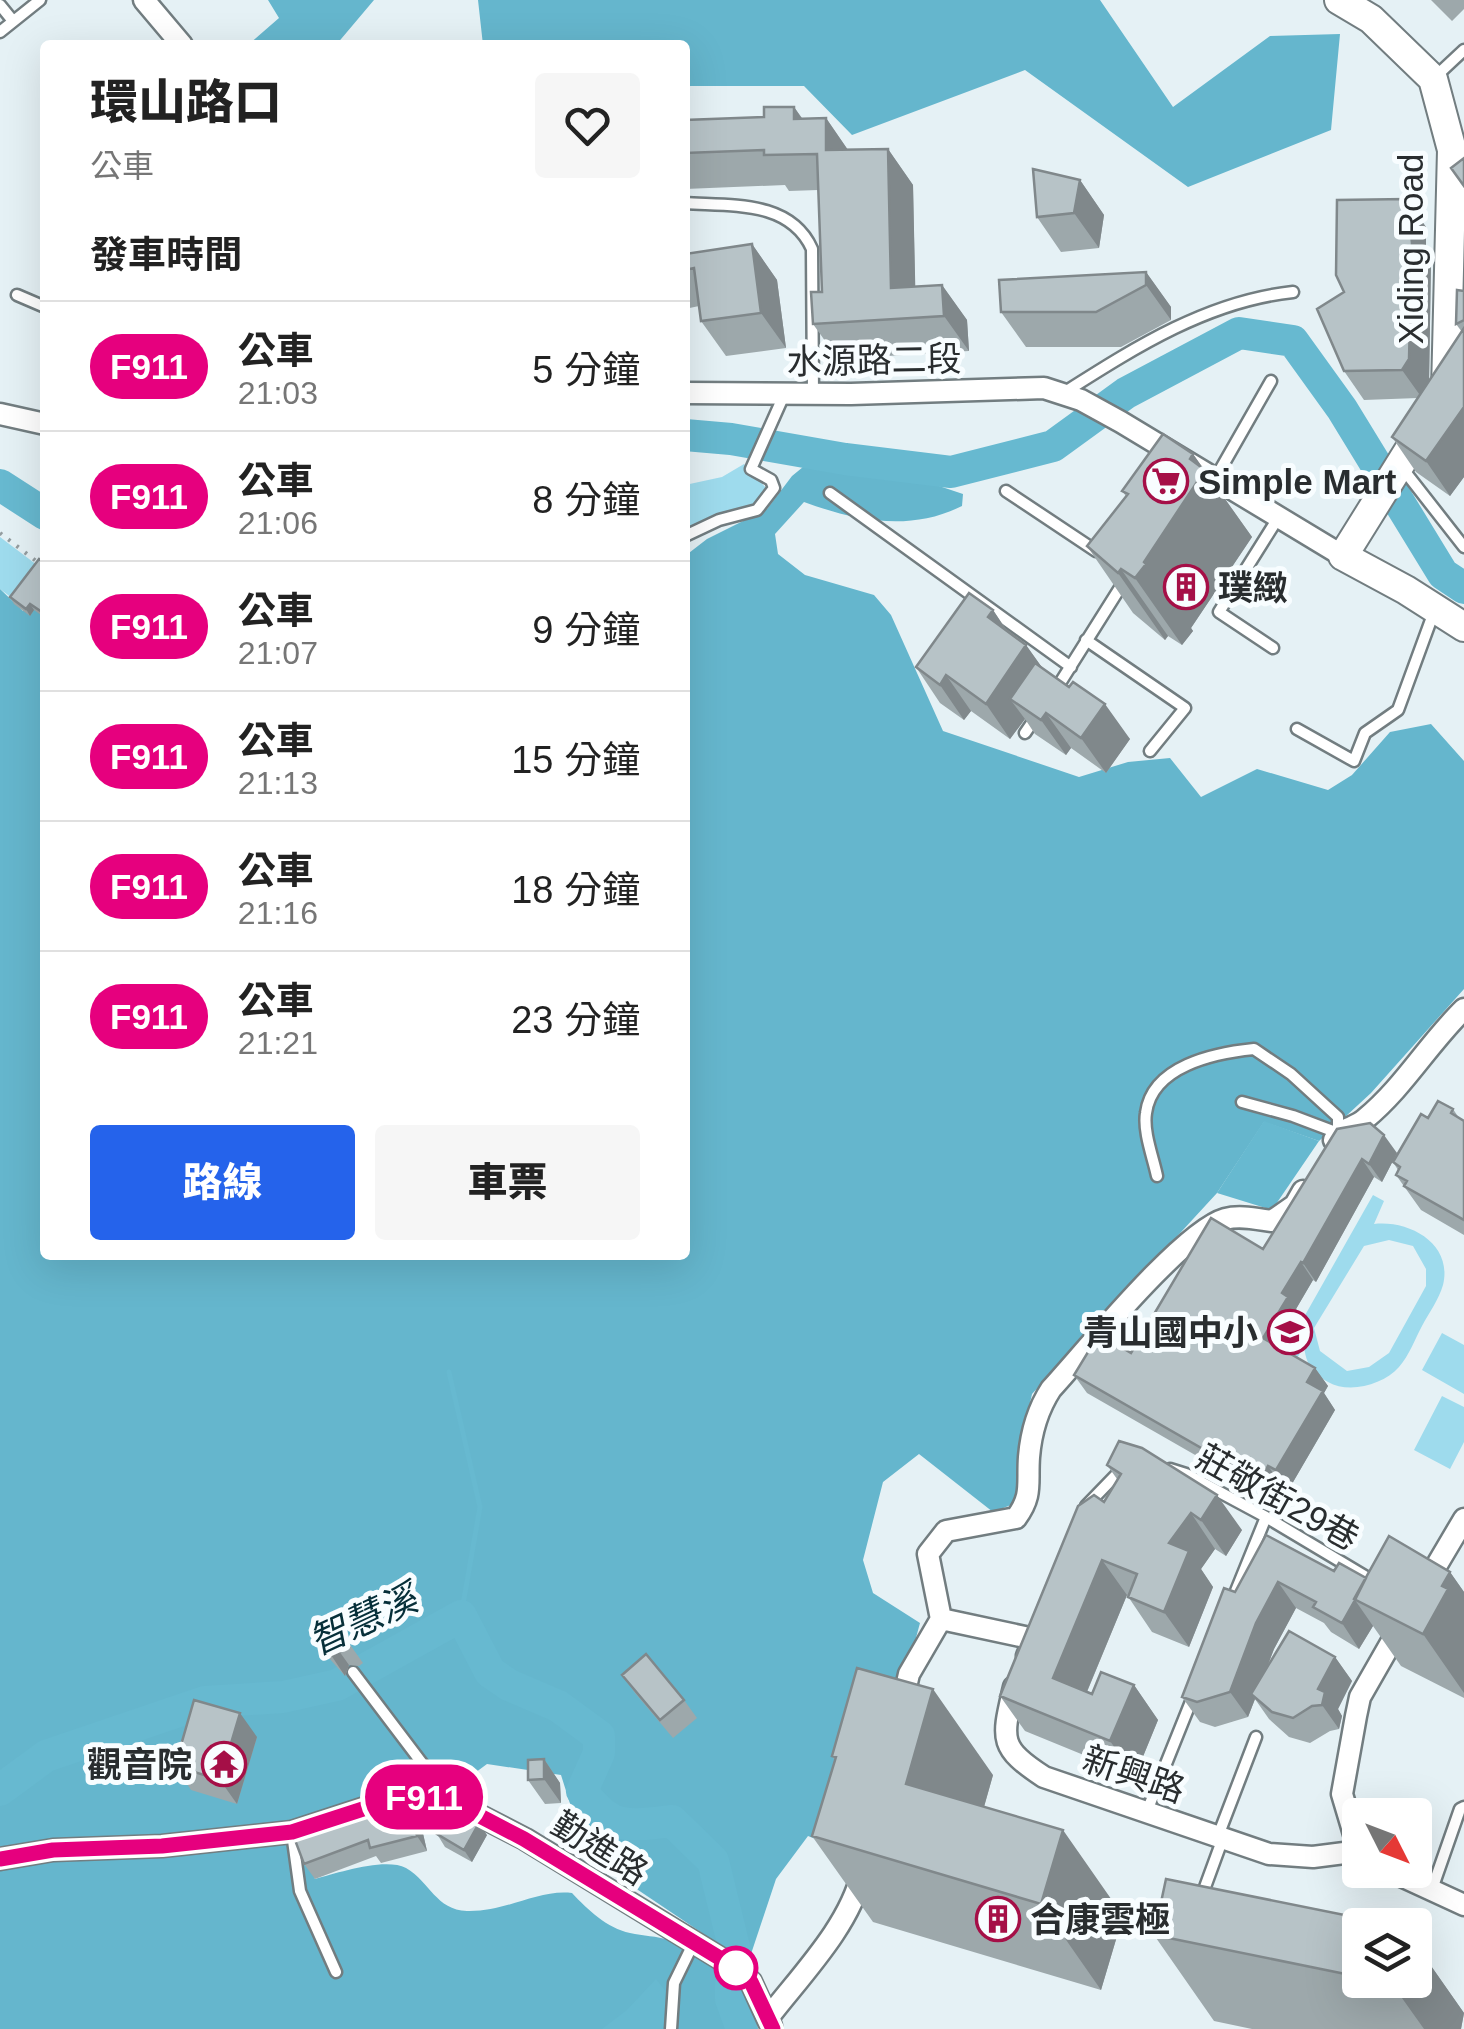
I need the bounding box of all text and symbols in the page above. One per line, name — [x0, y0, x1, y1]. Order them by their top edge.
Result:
button: heart — [535, 73, 640, 178]
text: 環山路口 — [90, 76, 282, 129]
text: 公車 — [90, 148, 154, 184]
street label: Xiding Road — [1391, 154, 1430, 344]
text: 發車時間 — [90, 234, 242, 276]
text: 公車 — [238, 330, 314, 372]
street label: 水源路二段 — [786, 339, 962, 381]
text: F911 — [110, 347, 188, 386]
text: 5 分鐘 — [532, 349, 640, 391]
text: 21:03 — [238, 375, 318, 411]
supermarket icon: Simple Mart — [1143, 458, 1189, 504]
text: 公車 — [238, 460, 314, 502]
place label: Simple Mart — [1198, 462, 1397, 501]
text: F911 — [110, 477, 188, 516]
text: 8 分鐘 — [532, 479, 640, 521]
text: 21:06 — [238, 505, 318, 541]
building icon: 璞緻 — [1163, 564, 1209, 610]
place label: 璞緻 — [1218, 568, 1288, 607]
text: 公車 — [238, 590, 314, 632]
text: F911 — [110, 607, 188, 646]
text: 9 分鐘 — [532, 609, 640, 651]
text: 21:07 — [238, 635, 318, 671]
text: 公車 — [238, 720, 314, 762]
text: F911 — [110, 737, 188, 776]
text: 15 分鐘 — [511, 739, 640, 781]
text: 21:13 — [238, 765, 318, 801]
text: 公車 — [238, 850, 314, 892]
text: F911 — [110, 867, 188, 906]
text: 18 分鐘 — [511, 869, 640, 911]
text: 21:16 — [238, 895, 318, 931]
text: 公車 — [238, 980, 314, 1022]
text: F911 — [110, 997, 188, 1036]
text: 23 分鐘 — [511, 999, 640, 1041]
text: 21:21 — [238, 1025, 318, 1061]
button: 路線 — [90, 1125, 355, 1240]
button: 車票 — [375, 1125, 640, 1240]
school or university icon: 青山國中小 — [1267, 1309, 1313, 1355]
place label: 青山國中小 — [1083, 1313, 1258, 1352]
street label: 莊敬街29巷 — [1190, 1437, 1366, 1557]
water label: 智慧溪 — [302, 1575, 428, 1663]
street label: 新興路 — [1078, 1738, 1190, 1810]
temple icon: 觀音院 — [201, 1741, 247, 1787]
place label: 觀音院 — [87, 1745, 192, 1784]
line badge: F911 — [354, 1764, 494, 1830]
text: F911 — [385, 1778, 463, 1817]
north arrow — [1342, 1798, 1432, 1888]
map controls — [1342, 1798, 1432, 1998]
street label: 勤進路 — [545, 1804, 655, 1892]
building icon: 合康雲極 — [975, 1896, 1021, 1942]
place label: 合康雲極 — [1030, 1900, 1170, 1939]
button: layers — [1342, 1908, 1432, 1998]
unlabelled marker — [715, 1947, 757, 1989]

